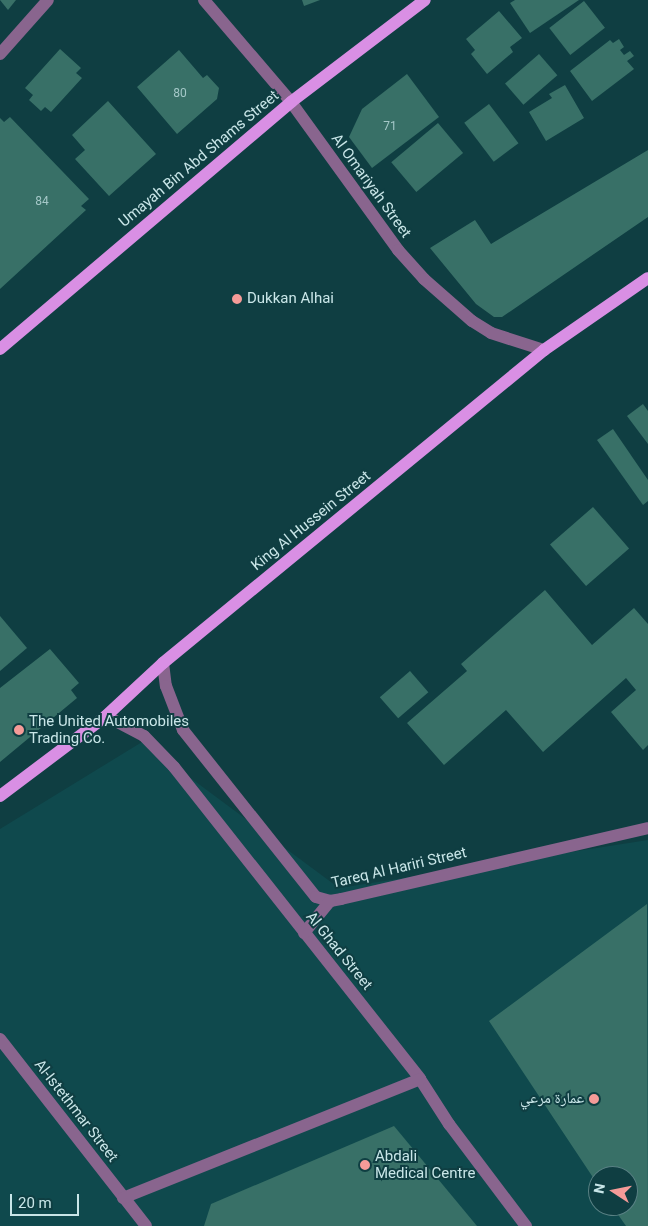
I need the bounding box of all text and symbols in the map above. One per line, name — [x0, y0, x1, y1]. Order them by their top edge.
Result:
street label: Umayah Bin Abd Shams Street — [115, 87, 283, 231]
house number: 80 — [173, 87, 187, 101]
house number: 71 — [383, 120, 397, 134]
street label: Al Omariyah Street — [327, 130, 415, 242]
house number: 84 — [35, 195, 49, 209]
place label: Dukkan Alhai — [247, 290, 334, 308]
marker: Dukkan Alhai — [231, 293, 243, 305]
street label: King Al Hussein Street — [248, 467, 374, 575]
place label: The United Automobiles Trading Co. — [29, 712, 189, 747]
marker: The United Automobiles Trading Co. — [13, 724, 25, 736]
street label: Tareq Al Hariri Street — [330, 844, 468, 892]
street label: Al Ghad Street — [302, 908, 376, 994]
street label: Al-Istethmar Street — [30, 1056, 122, 1166]
place label: عمارة مرعي — [520, 1090, 584, 1108]
marker: عمارة مرعي — [588, 1093, 600, 1105]
place label: Abdali Medical Centre — [375, 1147, 475, 1182]
marker: Abdali Medical Centre — [359, 1159, 371, 1171]
north arrow — [588, 1166, 638, 1216]
text: N — [590, 1182, 608, 1195]
scale bar — [12, 1184, 81, 1216]
text: 20 m — [18, 1194, 52, 1212]

